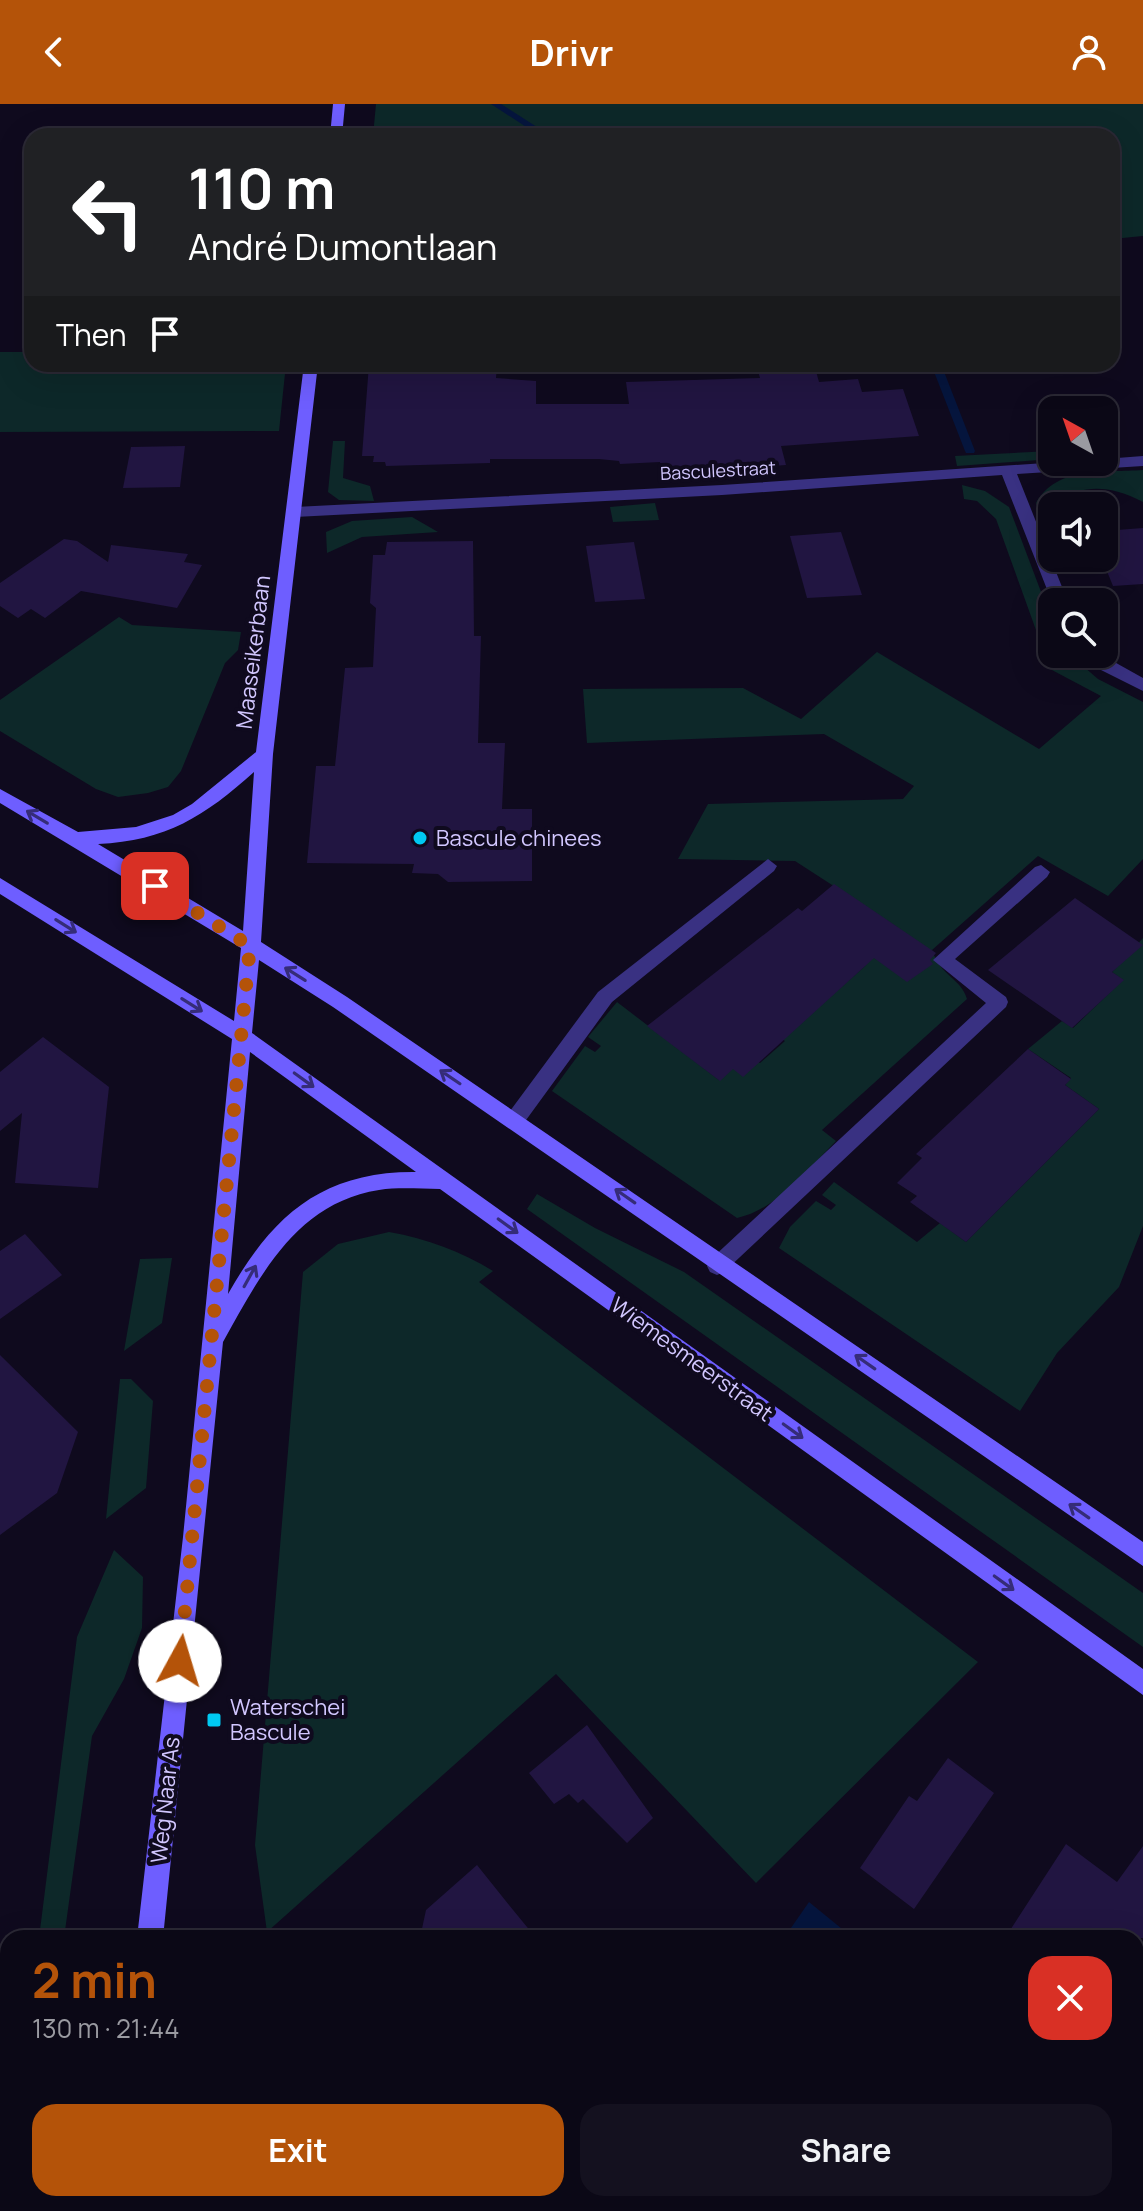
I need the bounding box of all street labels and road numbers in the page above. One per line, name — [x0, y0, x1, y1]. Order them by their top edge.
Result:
street label: Basculestraat — [660, 455, 776, 485]
street label: Maaseikerbaan — [229, 573, 277, 731]
street label: Wiemesmeerstraat — [605, 1290, 779, 1428]
street label: Weg Naar As — [143, 1735, 187, 1865]

